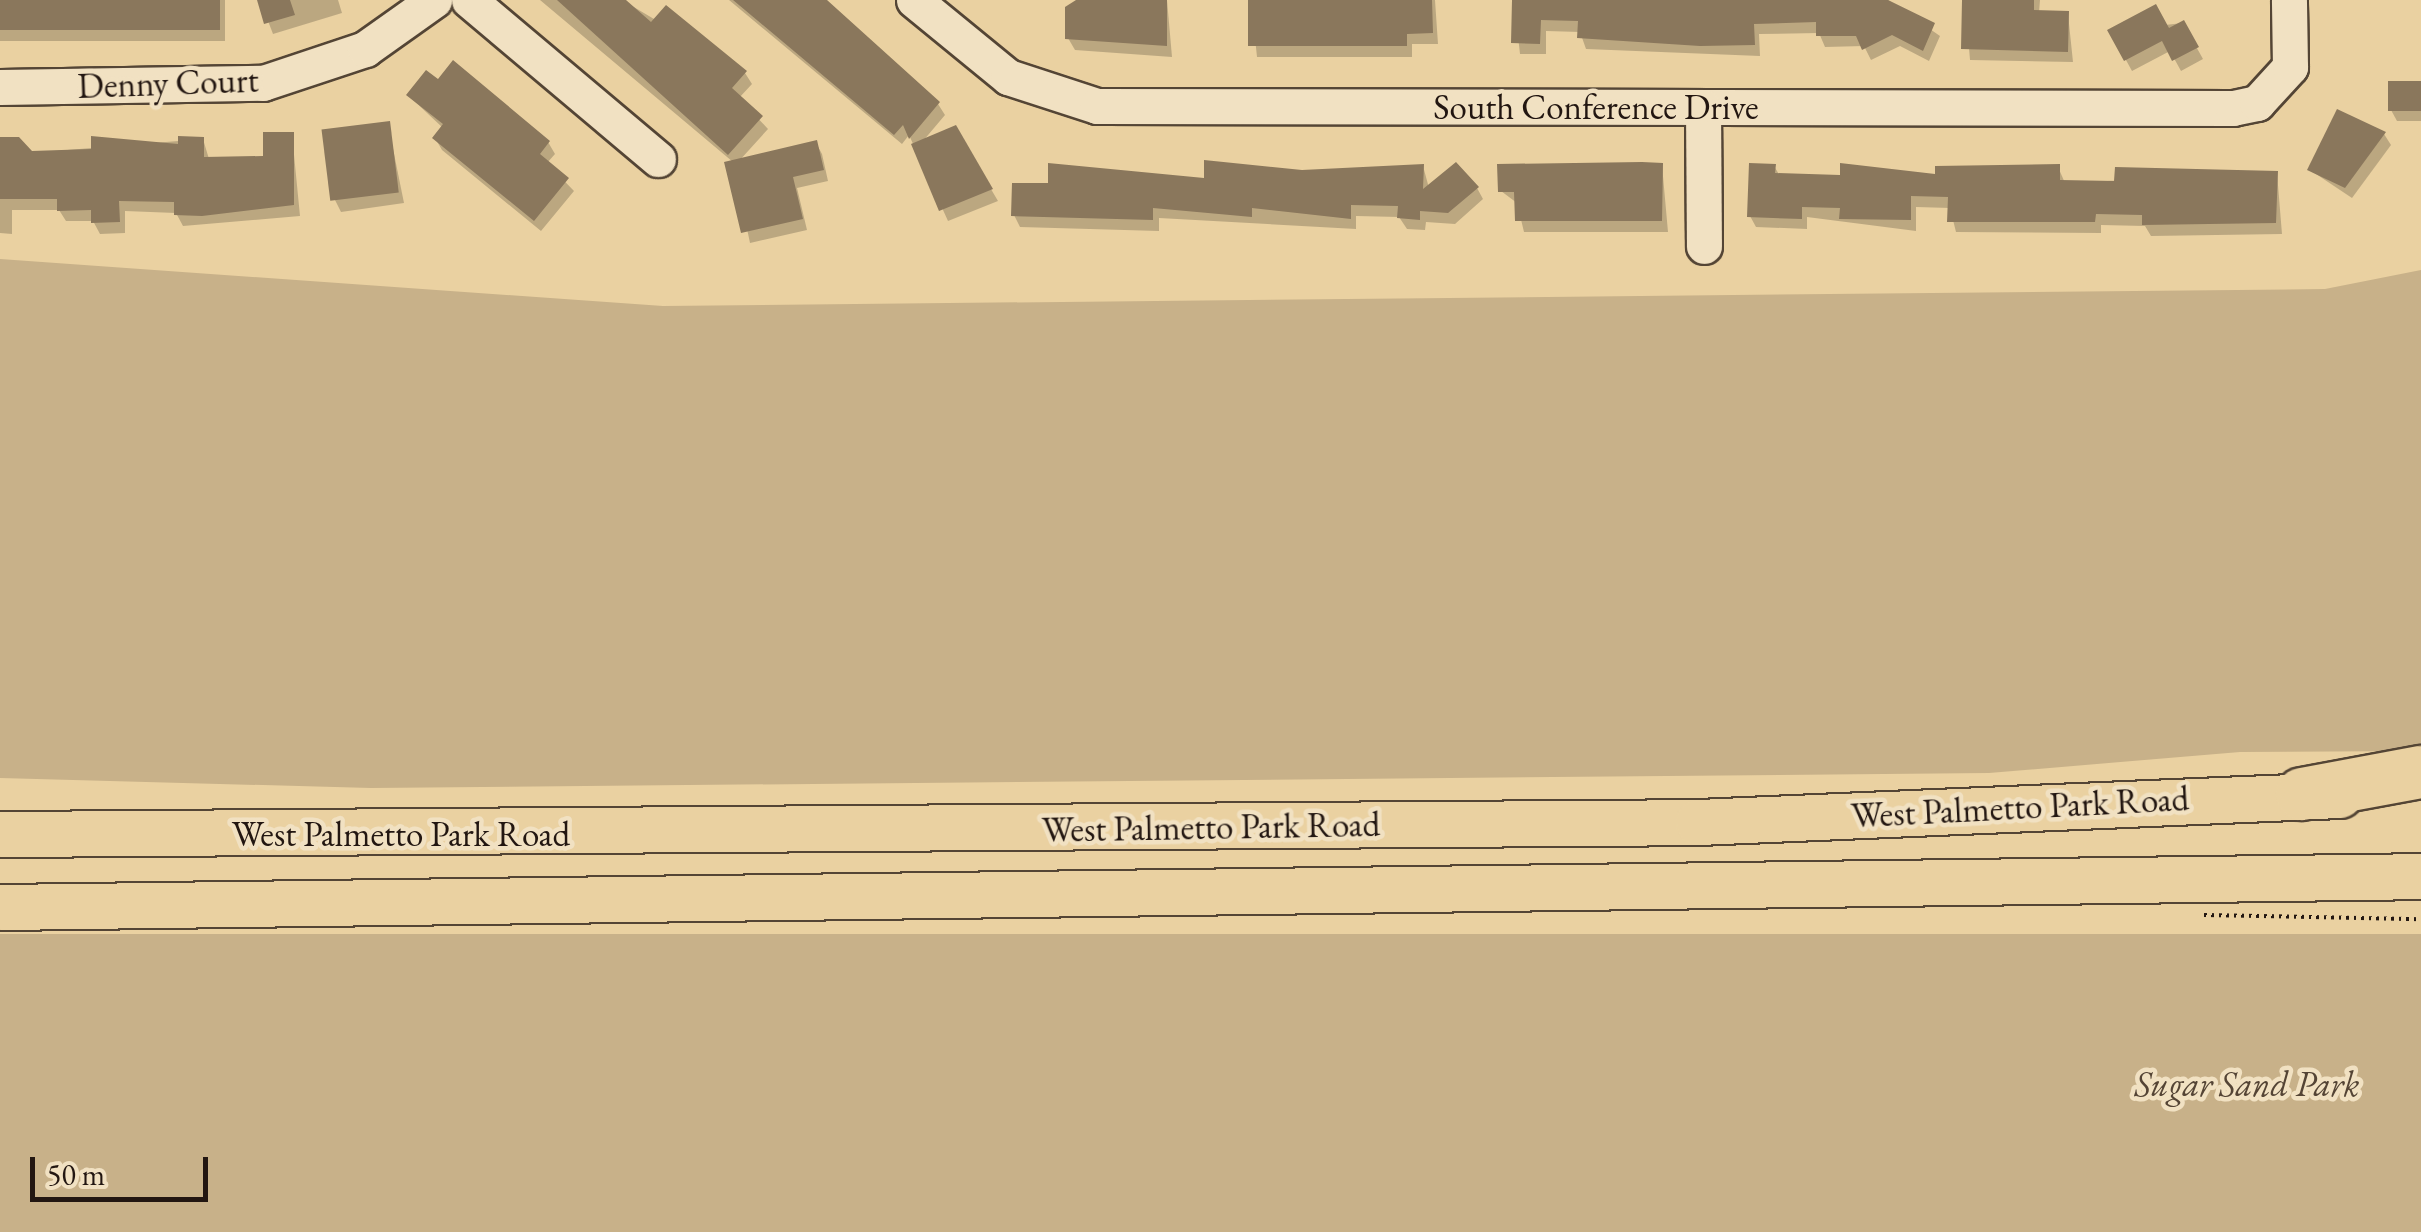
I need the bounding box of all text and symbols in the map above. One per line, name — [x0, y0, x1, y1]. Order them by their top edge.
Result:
street label: Denny Court — [77, 59, 259, 107]
street label: South Conference Drive — [1433, 86, 1759, 128]
street label: West Palmetto Park Road — [1850, 777, 2190, 837]
street label: West Palmetto Park Road — [1041, 803, 1381, 851]
street label: West Palmetto Park Road — [232, 813, 570, 855]
park label: Sugar Sand Park — [2135, 1063, 2359, 1105]
scale bar — [35, 1137, 212, 1199]
text: 50 m — [47, 1155, 105, 1194]

